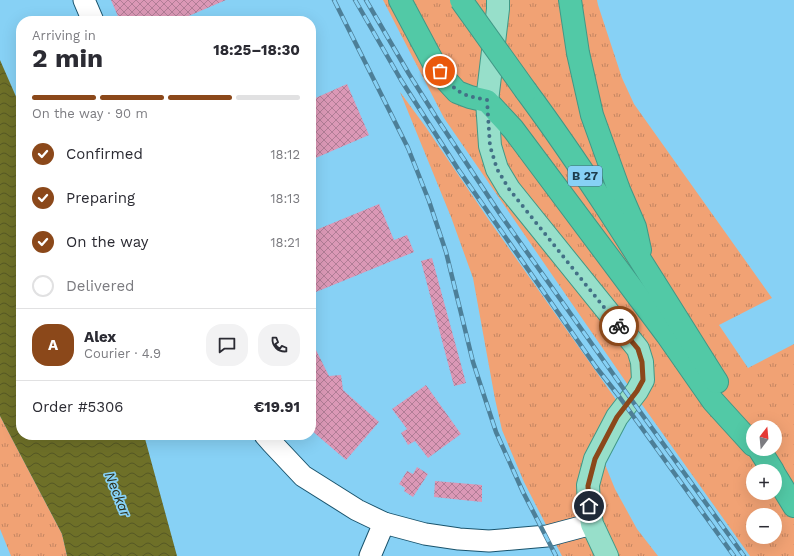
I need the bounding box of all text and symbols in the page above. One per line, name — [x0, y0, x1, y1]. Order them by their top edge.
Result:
text: Arriving in — [32, 28, 96, 43]
text: 18:25–18:30 — [213, 41, 300, 59]
text: 2 min — [32, 43, 103, 73]
pin — [423, 54, 457, 88]
icon: bag — [429, 60, 451, 82]
text: On the way · 90 m — [32, 106, 148, 121]
icon: check — [32, 143, 54, 165]
text: Confirmed — [66, 145, 143, 163]
text: 18:12 — [270, 147, 300, 162]
road number: B 27 — [568, 166, 602, 186]
icon: check — [32, 187, 54, 209]
text: Preparing — [66, 189, 135, 207]
text: 18:13 — [270, 191, 300, 206]
icon: check — [32, 231, 54, 253]
text: On the way — [66, 233, 148, 251]
text: 18:21 — [270, 235, 300, 250]
text: Delivered — [66, 277, 134, 295]
courier — [599, 306, 639, 346]
icon: bike — [608, 315, 630, 337]
button: chat — [206, 324, 248, 366]
button: phone — [258, 324, 300, 366]
text: Alex — [84, 328, 116, 346]
text: A — [48, 336, 58, 354]
text: Courier · 4.9 — [84, 346, 161, 361]
text: Order #5306 — [32, 398, 124, 416]
text: €19.91 — [254, 398, 300, 416]
north arrow — [746, 420, 782, 456]
map controls — [746, 420, 782, 544]
button: + — [746, 464, 782, 500]
water label: Neckar — [102, 469, 134, 519]
pin — [572, 489, 606, 523]
icon: home — [578, 495, 600, 517]
button: − — [746, 508, 782, 544]

